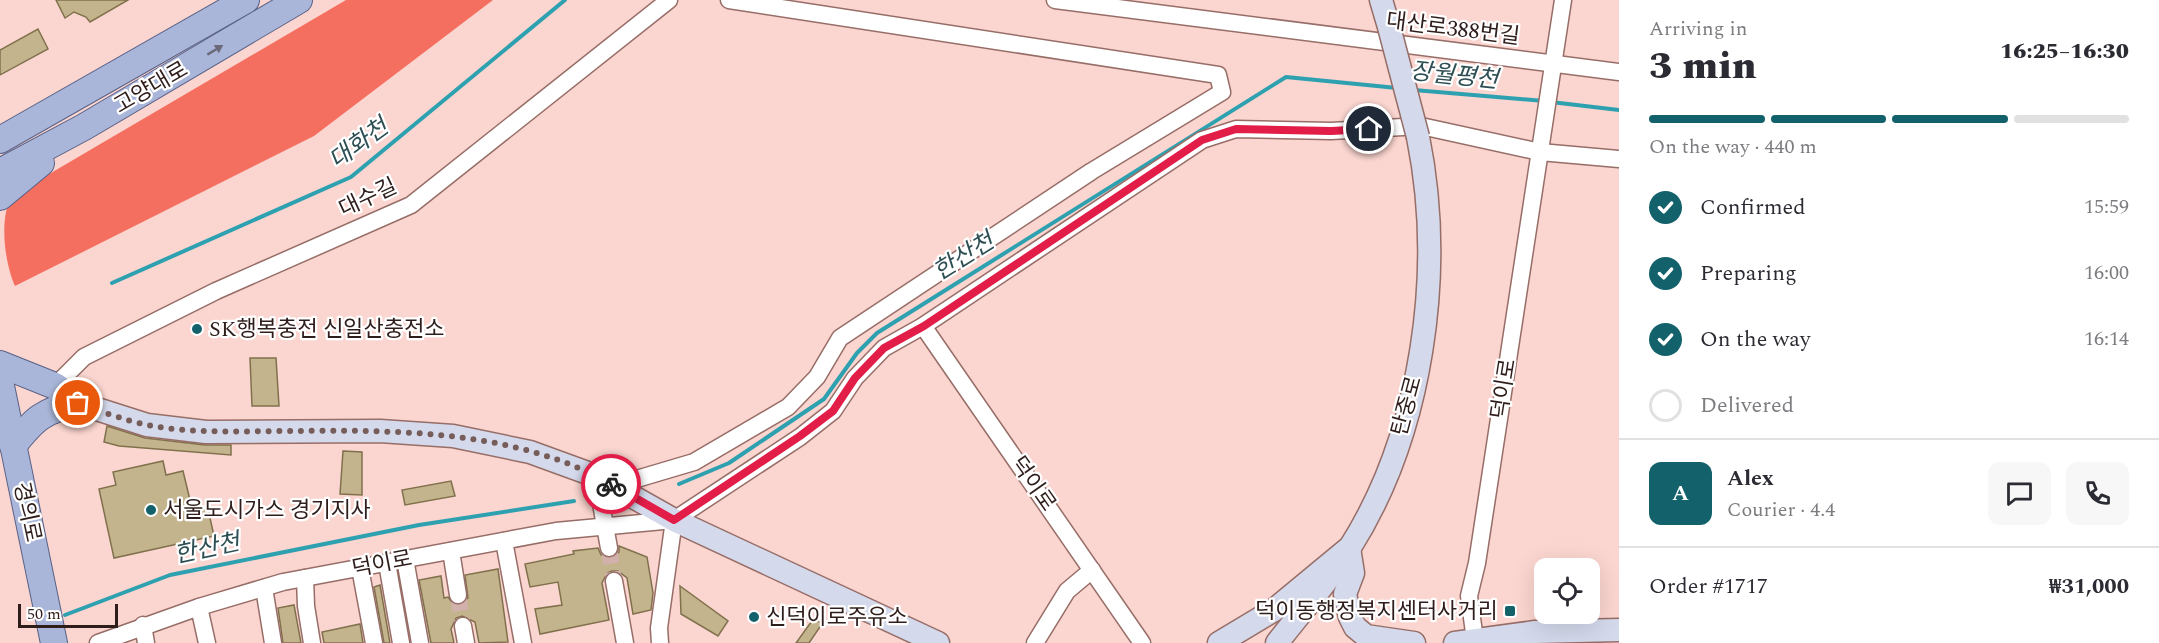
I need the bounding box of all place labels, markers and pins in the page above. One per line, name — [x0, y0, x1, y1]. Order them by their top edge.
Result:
pin — [1343, 103, 1394, 154]
place label: SK행복충전 신일산충전소 — [209, 313, 444, 346]
marker: SK행복충전 신일산충전소 — [190, 322, 204, 336]
pin — [52, 377, 103, 428]
place label: 서울도시가스 경기지사 — [163, 494, 371, 527]
marker: 서울도시가스 경기지사 — [144, 503, 158, 517]
place label: 덕이동행정복지센터사거리 — [1255, 595, 1498, 628]
place label: 신덕이로주유소 — [766, 601, 908, 634]
marker: 덕이동행정복지센터사거리 — [1503, 604, 1517, 618]
marker: 신덕이로주유소 — [747, 610, 761, 624]

